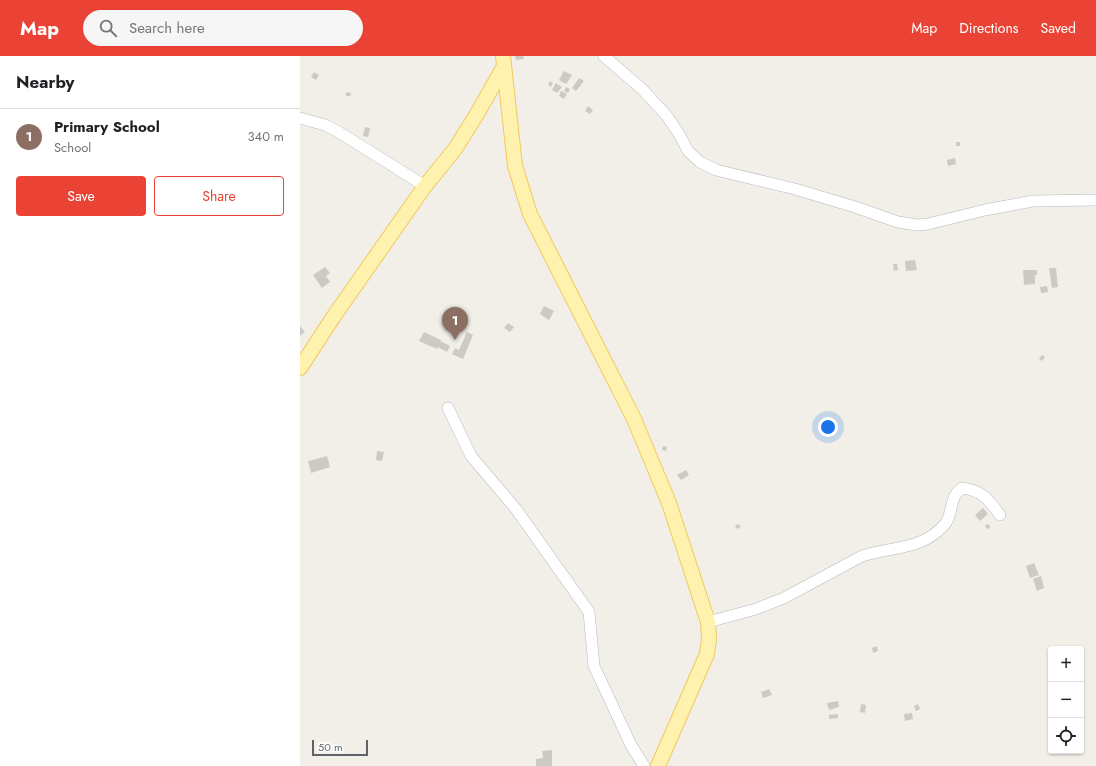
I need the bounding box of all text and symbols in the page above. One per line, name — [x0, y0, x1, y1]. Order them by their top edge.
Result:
search box — [83, 10, 363, 46]
text: Map — [20, 15, 59, 42]
icon: search — [97, 17, 119, 39]
text: Search here — [129, 17, 205, 39]
text: Map — [911, 18, 937, 38]
text: Directions — [959, 18, 1019, 38]
text: Saved — [1041, 18, 1076, 38]
text: Nearby — [16, 70, 74, 94]
text: Primary School — [54, 116, 160, 138]
text: 1 — [26, 127, 32, 146]
text: 340 m — [247, 127, 284, 146]
text: School — [54, 138, 91, 157]
button: Save — [16, 176, 146, 216]
button: Share — [154, 176, 284, 216]
pin: 1 — [442, 307, 468, 340]
your location — [818, 417, 838, 437]
map controls — [1048, 646, 1084, 754]
button: + — [1048, 646, 1084, 682]
button: − — [1048, 682, 1084, 718]
button: locate — [1048, 718, 1084, 754]
scale bar — [312, 738, 368, 757]
text: 50 m — [318, 739, 343, 755]

